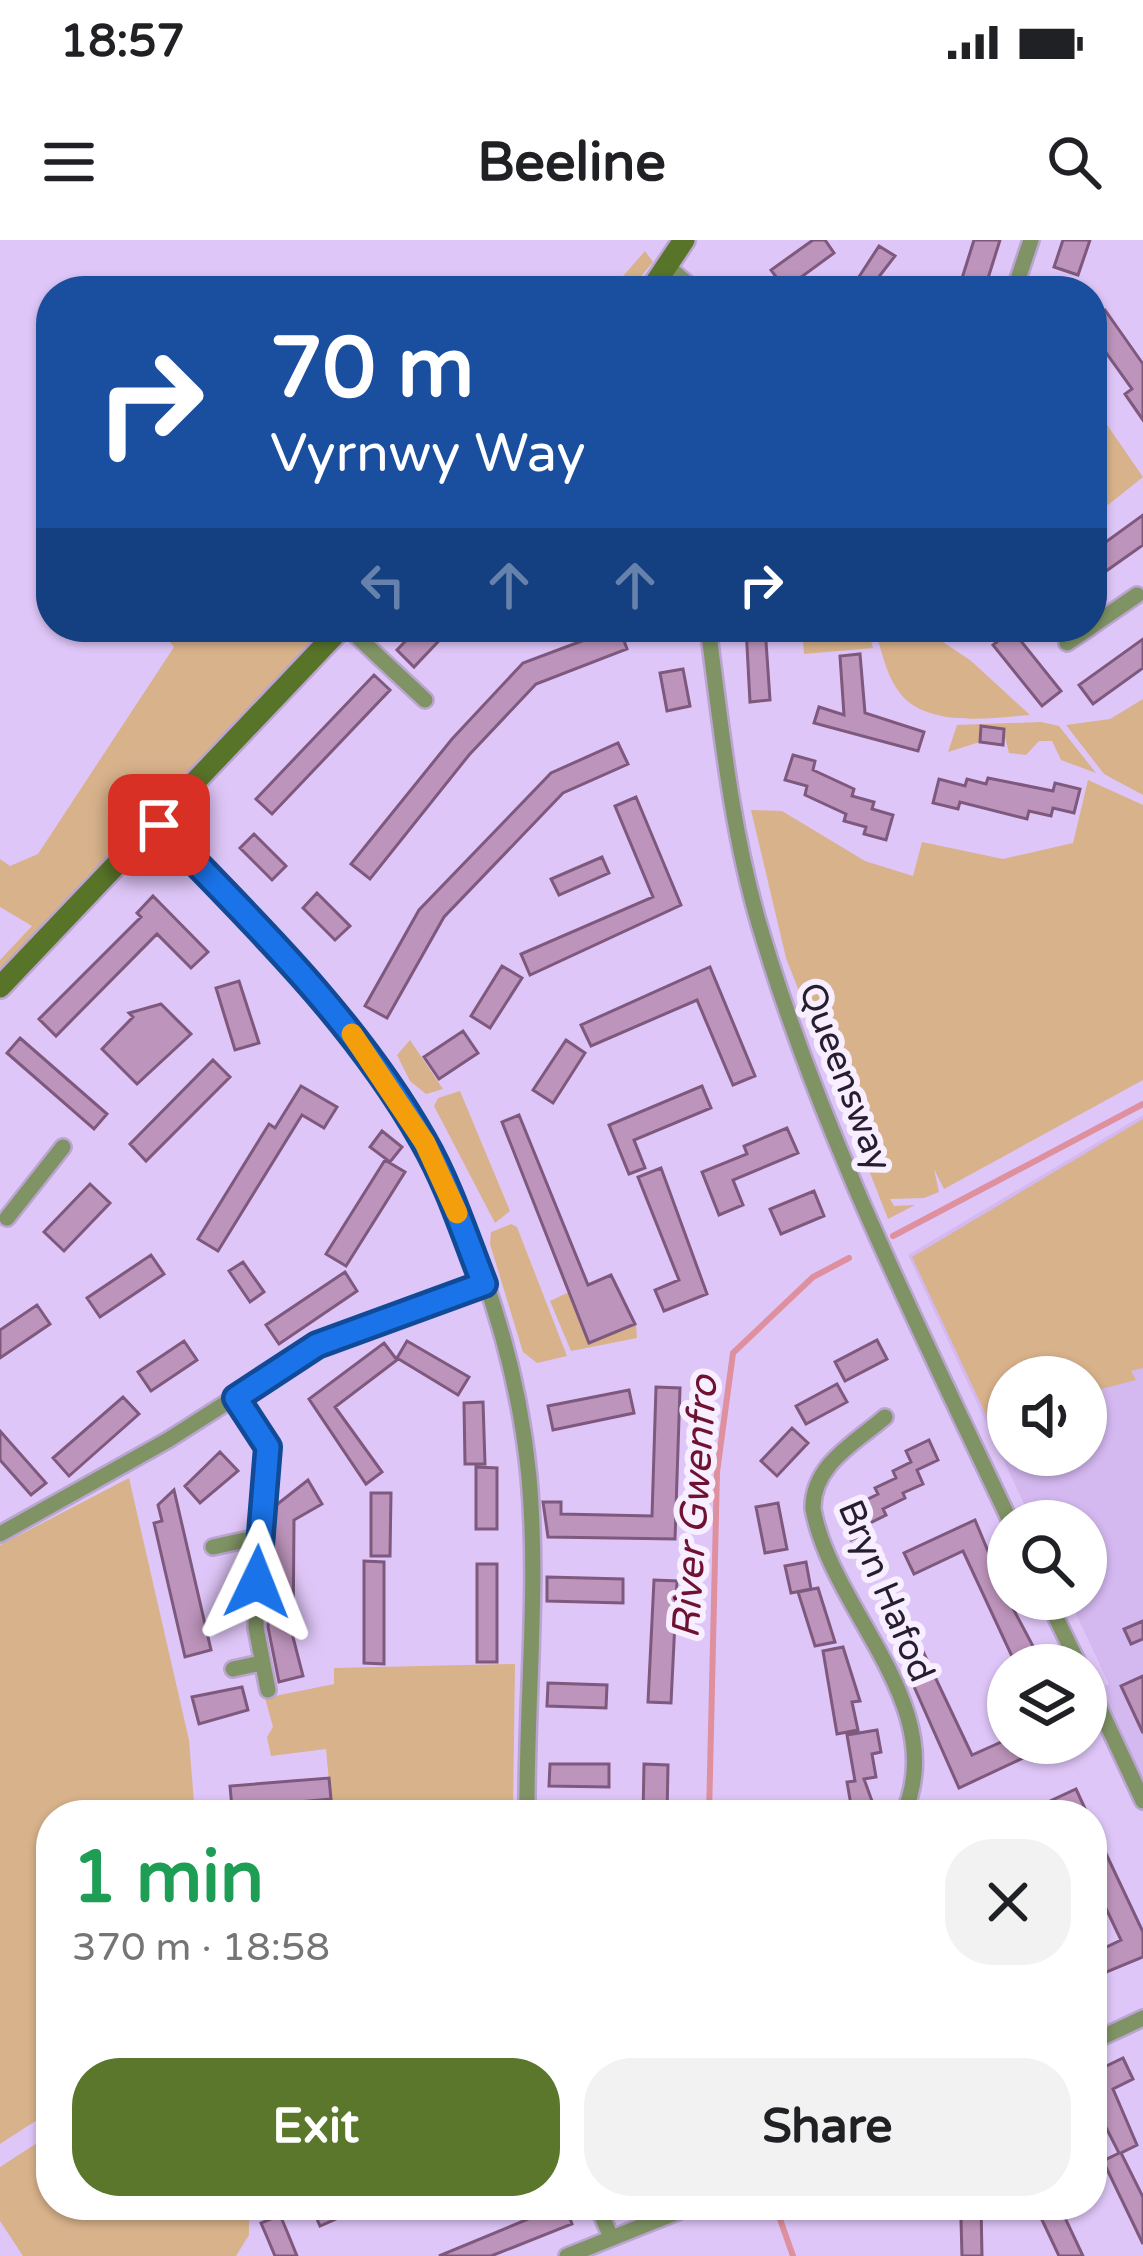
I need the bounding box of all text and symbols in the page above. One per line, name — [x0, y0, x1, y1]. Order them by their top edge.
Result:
text: 18:57 — [60, 15, 185, 69]
icon: menu — [36, 129, 102, 195]
icon: search — [1041, 129, 1107, 195]
text: Beeline — [477, 130, 666, 195]
text: 70 m — [270, 319, 474, 420]
icon: right — [72, 324, 228, 480]
text: Vyrnwy Way — [270, 421, 586, 486]
icon: left — [350, 552, 416, 618]
icon: ahead — [476, 552, 542, 618]
icon: ahead — [602, 552, 668, 618]
icon: right — [728, 552, 794, 618]
pin — [108, 774, 210, 876]
icon: arrive — [126, 792, 192, 858]
street label: Queensway — [789, 977, 901, 1177]
map controls — [987, 1356, 1107, 1764]
button: sound — [987, 1356, 1107, 1476]
water label: River Gwenfro — [662, 1372, 728, 1640]
street label: Bryn Hafod — [828, 1494, 944, 1688]
button: search — [987, 1500, 1107, 1620]
position arrow — [194, 1519, 320, 1645]
button: layers — [987, 1644, 1107, 1764]
text: 1 min — [72, 1835, 264, 1922]
button: close — [945, 1839, 1071, 1965]
text: 370 m · 18:58 — [72, 1924, 330, 1971]
button: Exit — [72, 2058, 560, 2196]
button: Share — [584, 2058, 1071, 2196]

